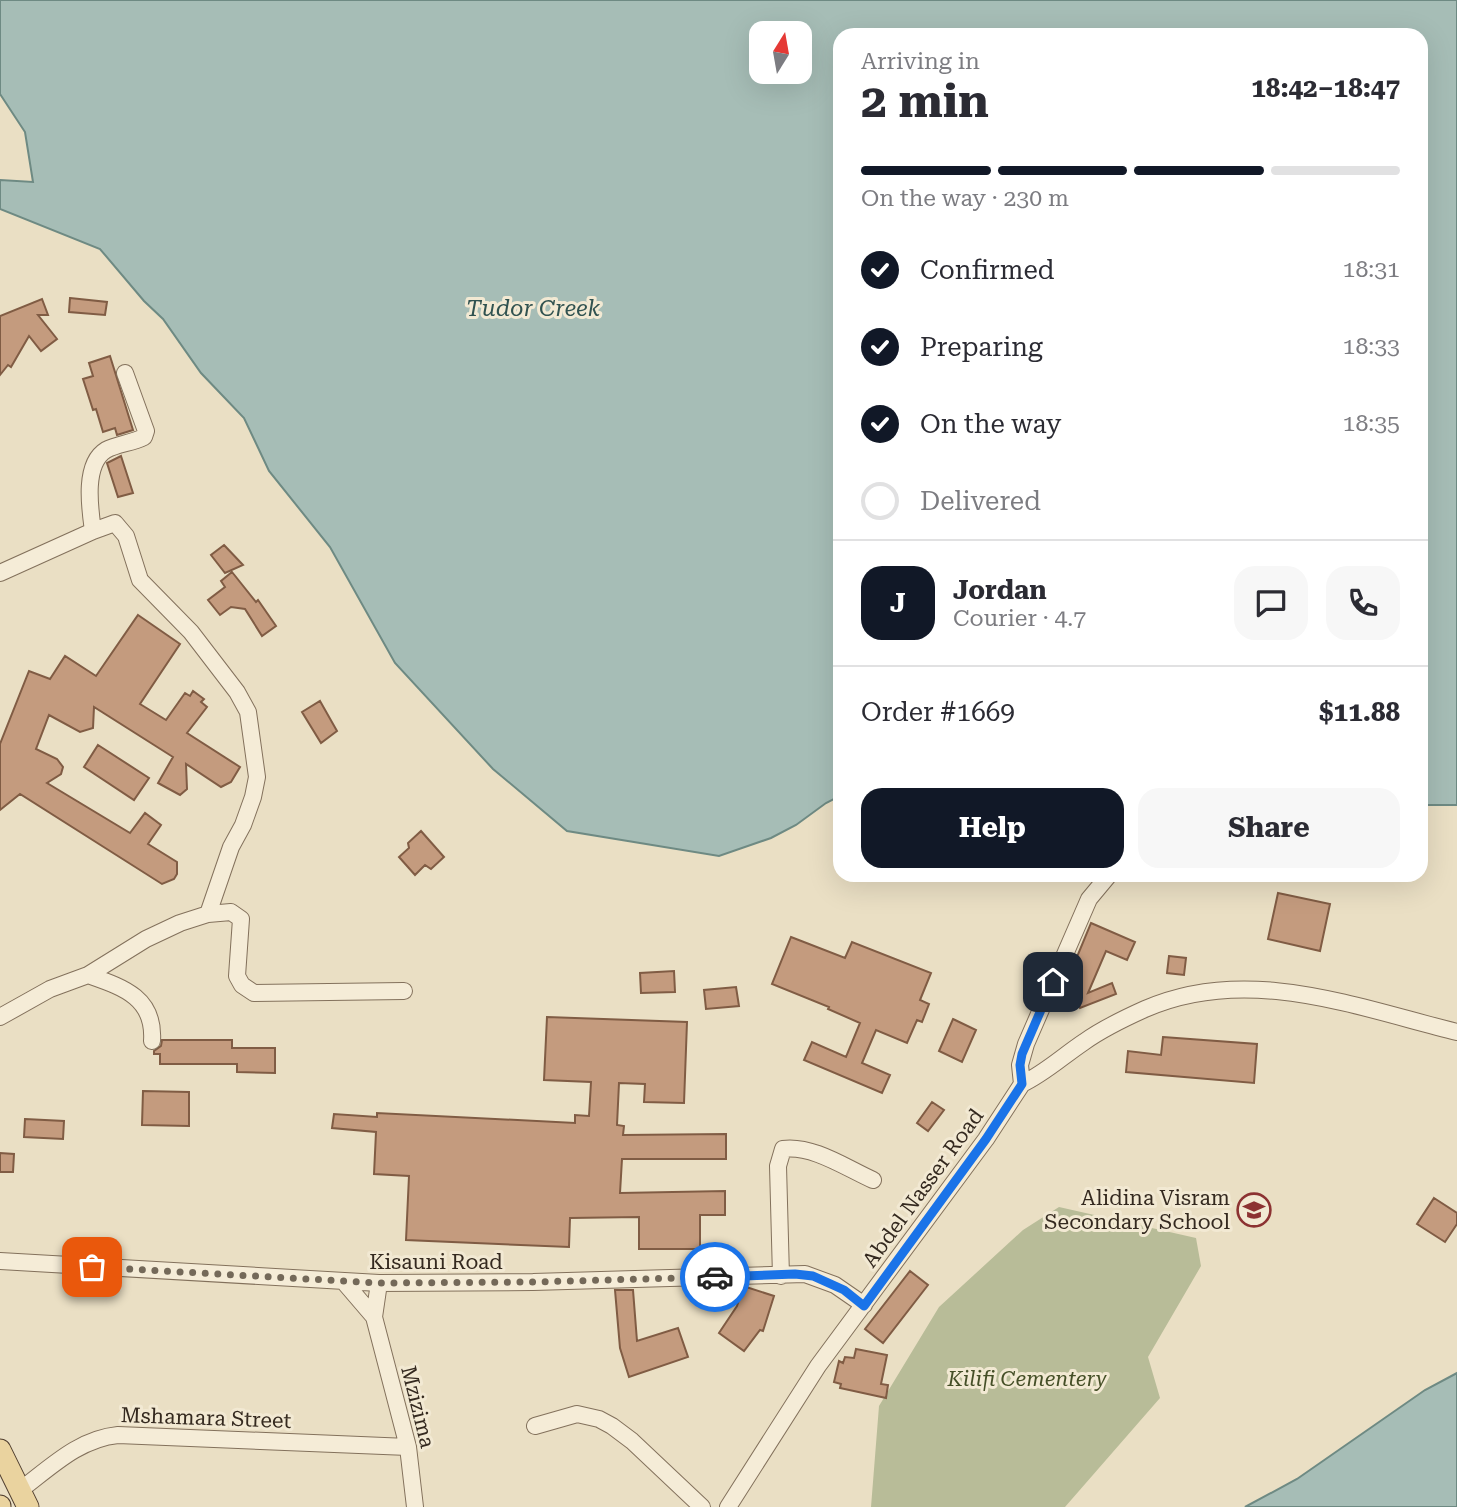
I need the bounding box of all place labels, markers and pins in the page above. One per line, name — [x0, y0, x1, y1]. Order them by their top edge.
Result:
pin — [1023, 952, 1083, 1012]
place label: Alidina Visram Secondary School — [1044, 1186, 1231, 1234]
school or university icon: Alidina Visram Secondary School — [1235, 1191, 1273, 1229]
pin — [62, 1237, 122, 1297]

